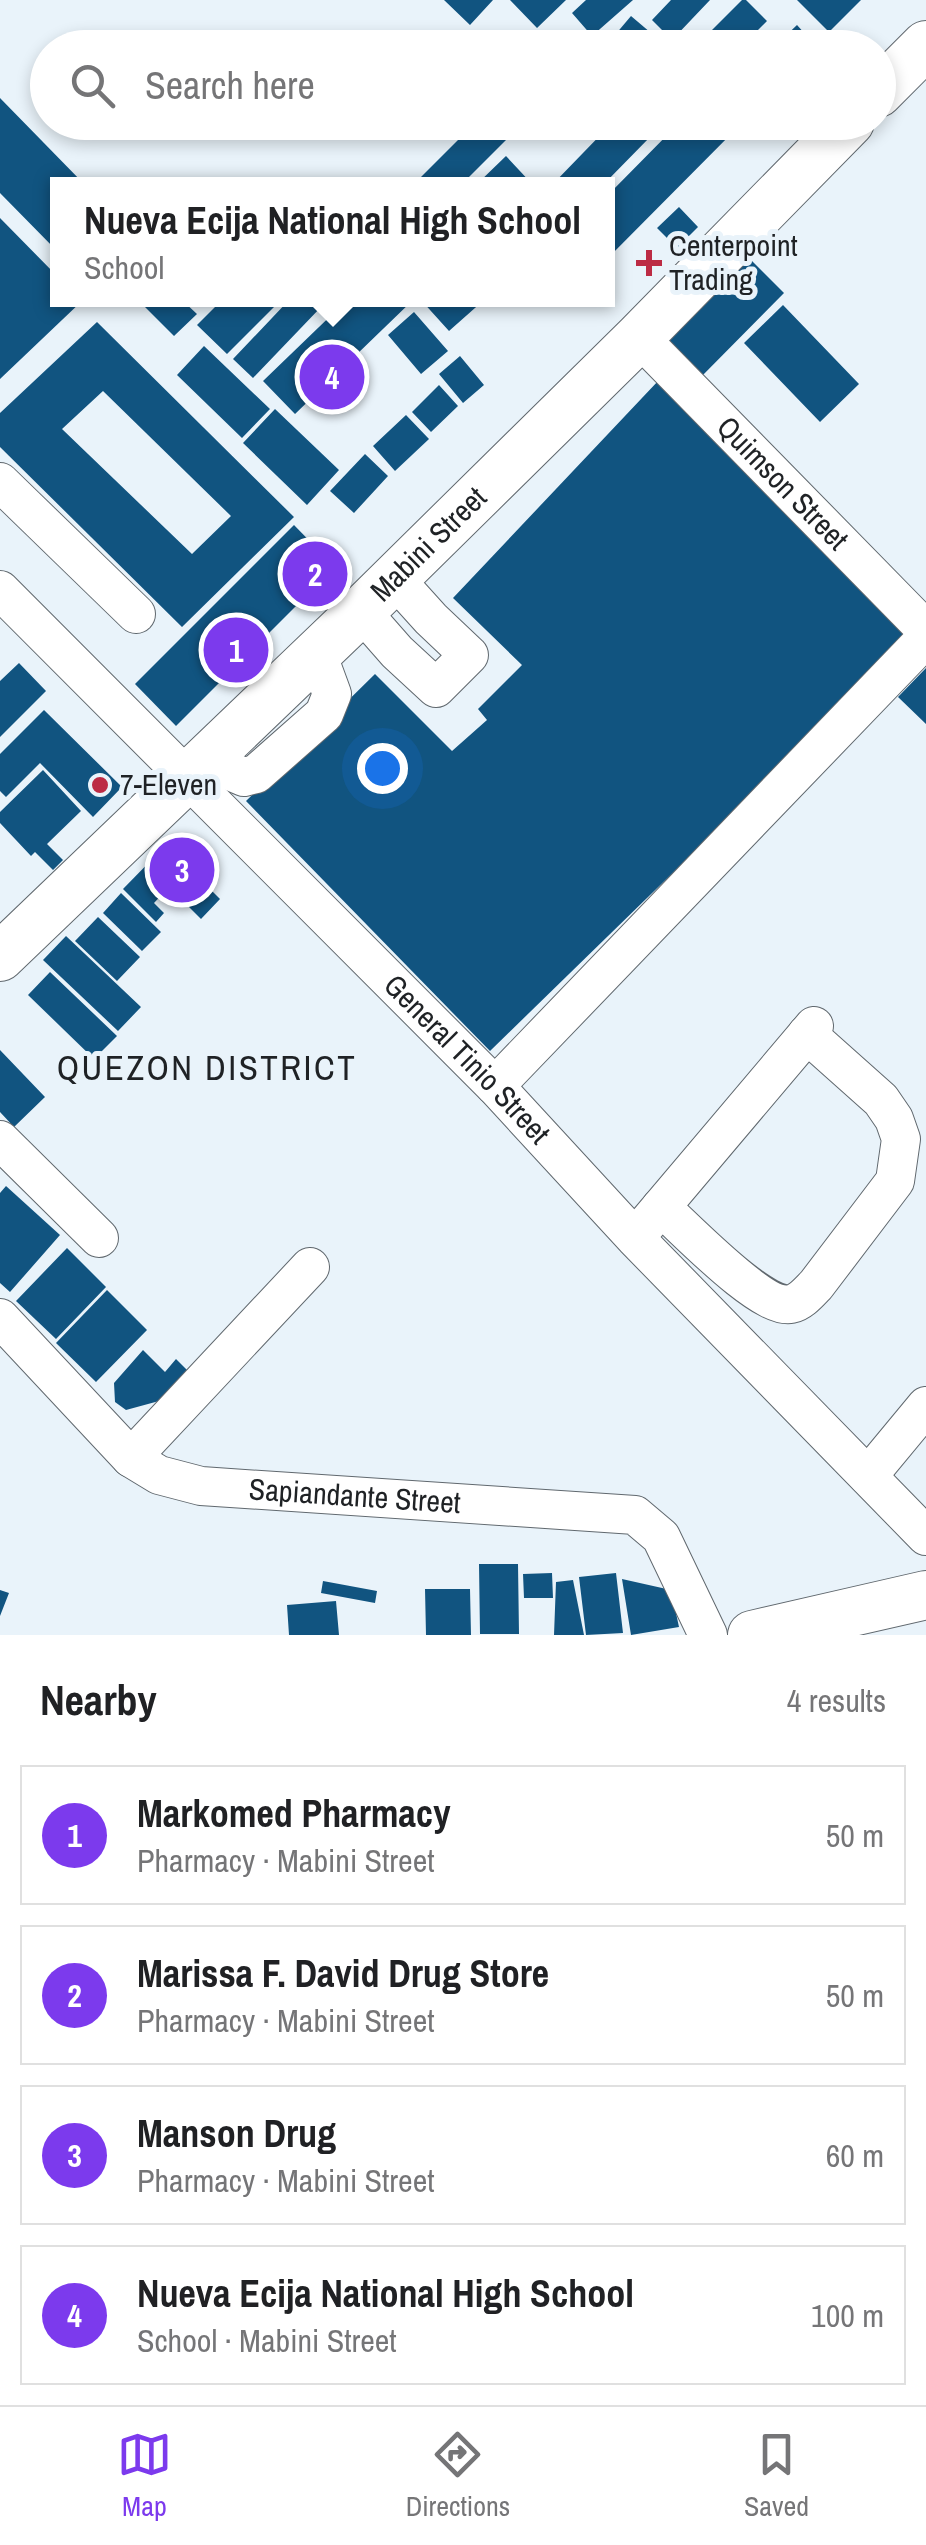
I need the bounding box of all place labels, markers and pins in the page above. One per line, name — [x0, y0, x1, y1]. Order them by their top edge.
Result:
place label: Centerpoint Trading — [669, 225, 798, 299]
marker: Centerpoint Trading — [638, 252, 660, 274]
pin: 4 — [300, 340, 364, 414]
pin: 2 — [282, 536, 348, 612]
pin: 1 — [204, 612, 268, 688]
place label: 7-Eleven — [120, 764, 217, 804]
marker: 7-Eleven — [89, 774, 111, 796]
pin: 3 — [150, 832, 214, 908]

